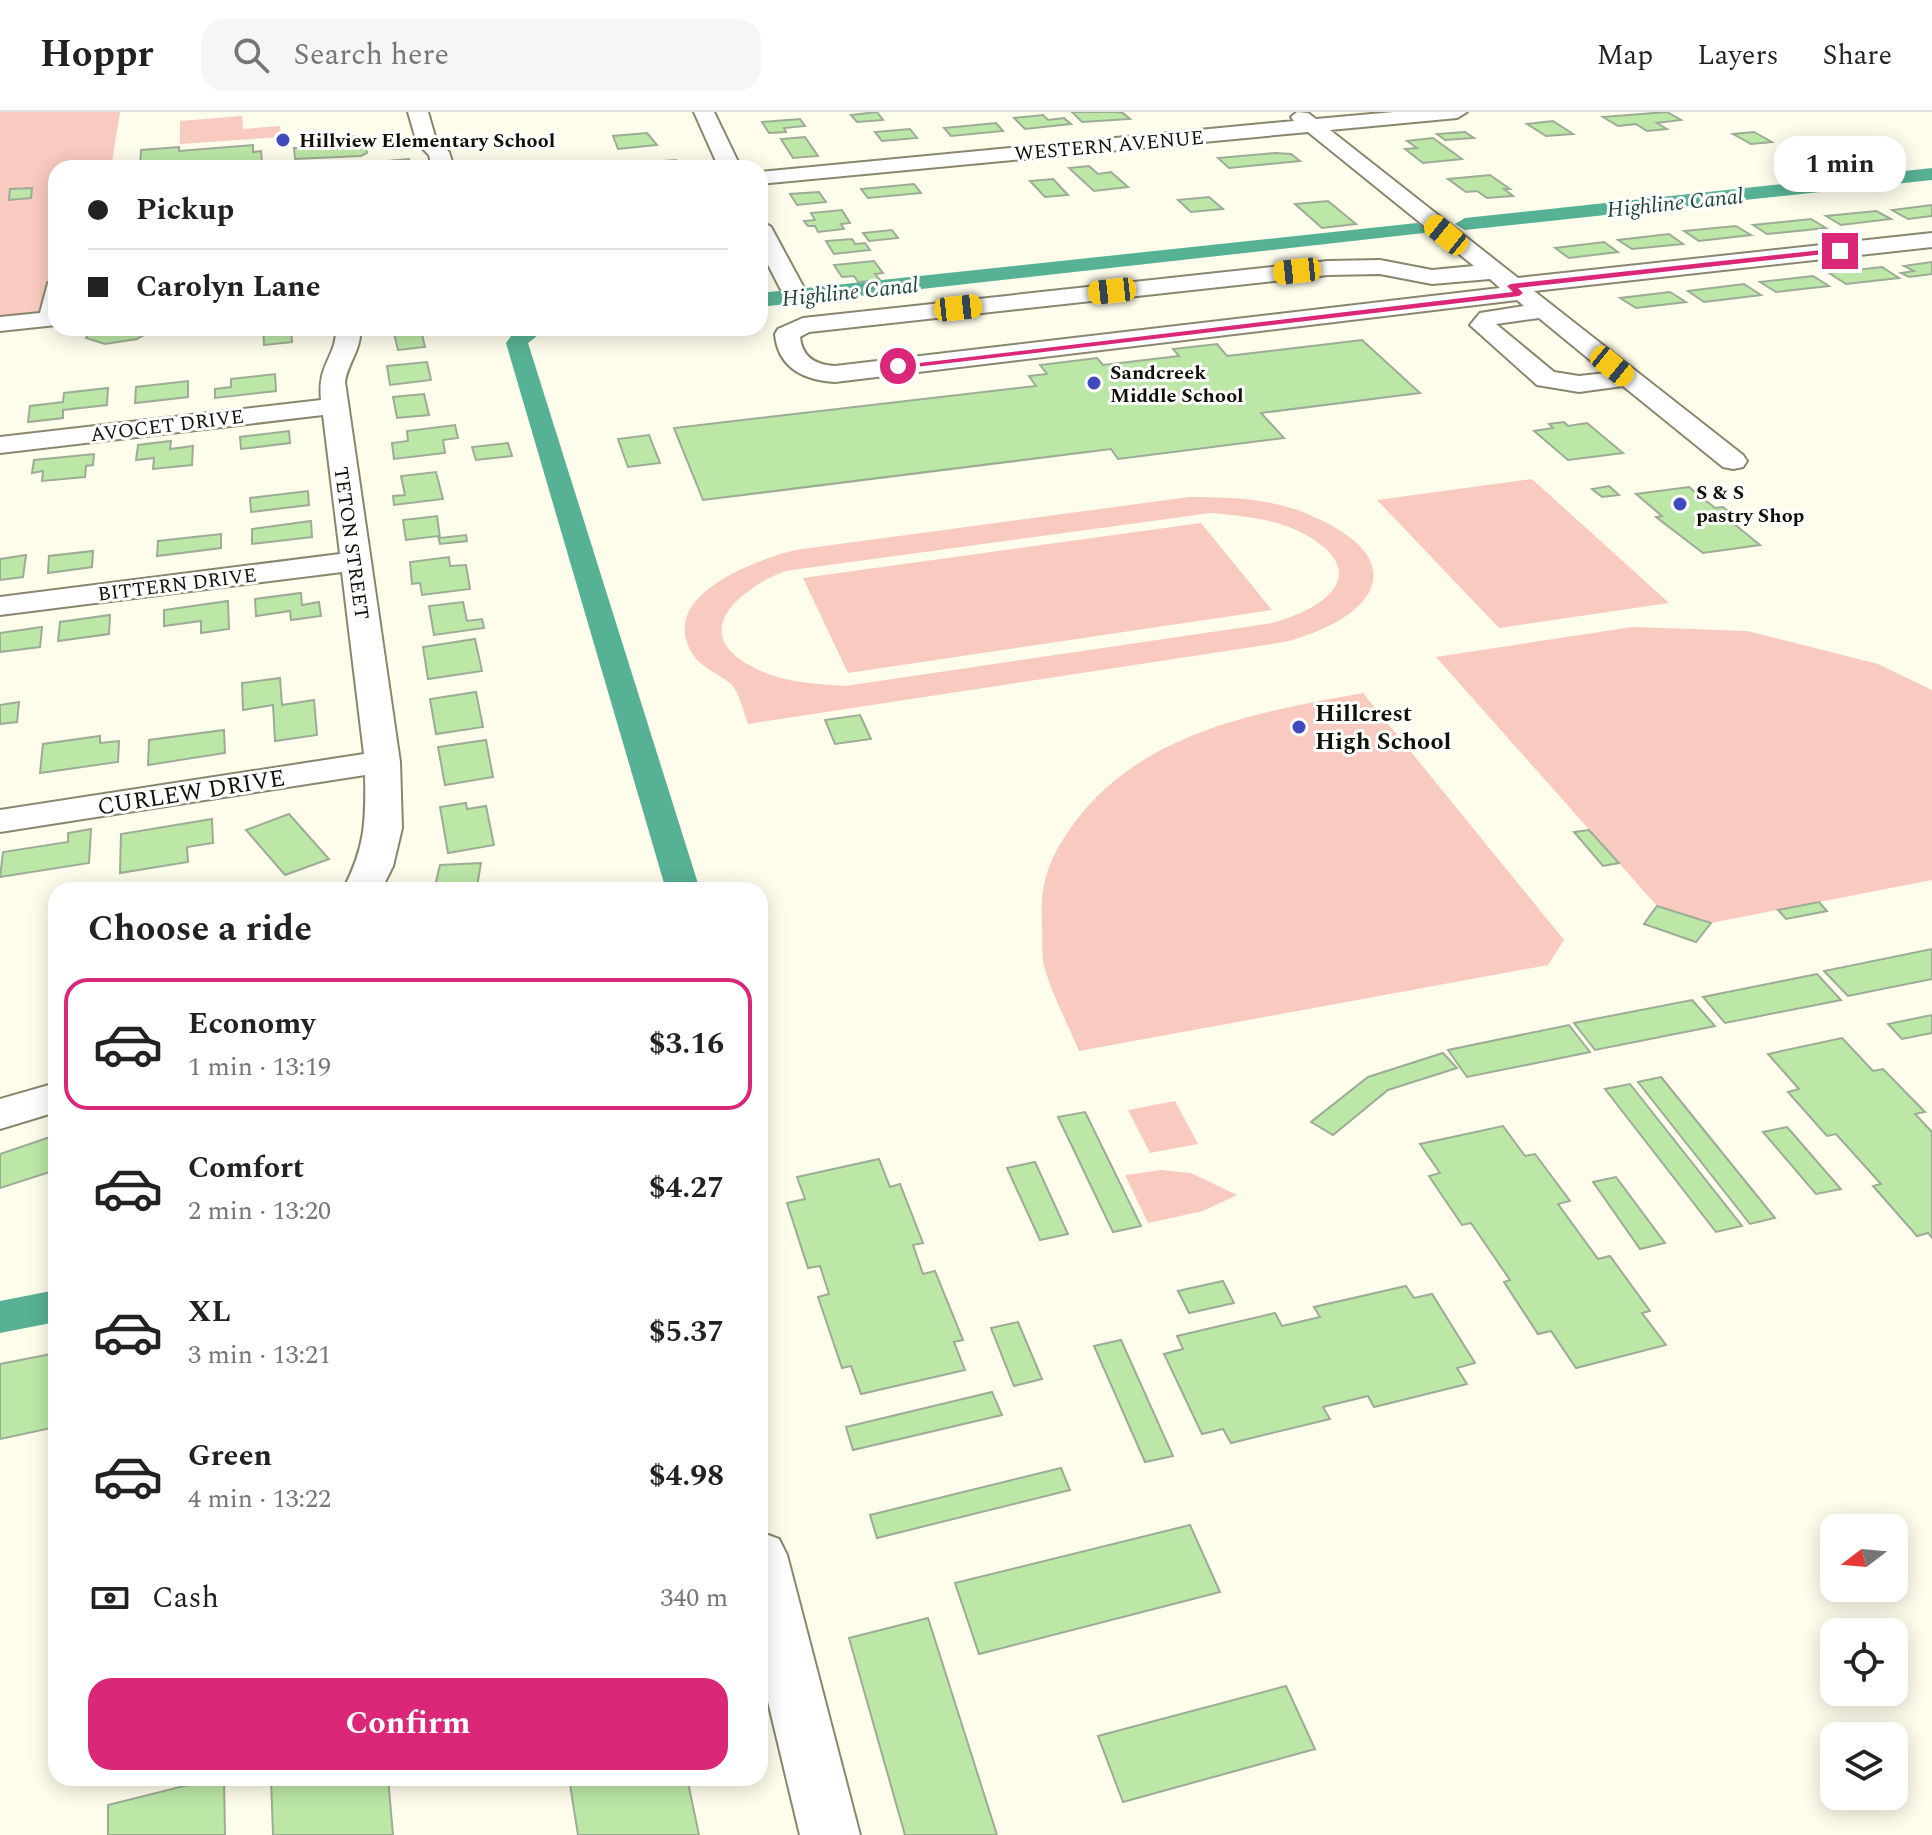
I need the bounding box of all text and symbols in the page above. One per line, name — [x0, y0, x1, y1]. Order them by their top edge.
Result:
search box — [201, 19, 761, 91]
text: Hoppr — [40, 26, 153, 84]
text: Search here — [293, 32, 449, 78]
icon: search — [229, 33, 273, 77]
text: Map — [1597, 34, 1653, 77]
text: Layers — [1697, 34, 1779, 77]
text: Share — [1823, 34, 1892, 77]
street label: WESTERN AVENUE — [1013, 123, 1205, 169]
place label: Hillview Elementary School — [299, 126, 555, 156]
marker: Hillview Elementary School — [274, 131, 292, 149]
callout: 1 min — [1774, 135, 1906, 191]
text: 1 min — [1805, 144, 1875, 184]
water label: Highline Canal — [1605, 180, 1745, 227]
text: Pickup — [136, 187, 234, 233]
car — [1420, 211, 1472, 259]
route end — [1822, 233, 1858, 269]
car — [1272, 257, 1322, 285]
text: Carolyn Lane — [136, 264, 321, 310]
water label: Highline Canal — [780, 269, 920, 316]
car — [1087, 277, 1137, 305]
car — [933, 294, 983, 322]
car — [1586, 342, 1638, 390]
route start — [880, 348, 916, 384]
place label: Sandcreek Middle School — [1110, 358, 1244, 411]
marker: Sandcreek Middle School — [1085, 374, 1103, 392]
street label: AVOCET DRIVE — [89, 402, 246, 450]
street label: TETON STREET — [325, 465, 377, 621]
place label: S & S pastry Shop — [1696, 478, 1805, 531]
marker: S & S pastry Shop — [1671, 495, 1689, 513]
street label: BITTERN DRIVE — [96, 560, 258, 610]
place label: Hillcrest High School — [1315, 696, 1452, 760]
marker: Hillcrest High School — [1290, 718, 1308, 736]
street label: CURLEW DRIVE — [95, 760, 288, 826]
text: Choose a ride — [88, 902, 312, 957]
text: Economy — [188, 1001, 315, 1047]
icon: car — [92, 1008, 164, 1080]
text: $3.16 — [649, 1021, 724, 1067]
text: 1 min · 13:19 — [188, 1047, 331, 1087]
text: Comfort — [188, 1145, 304, 1191]
icon: car — [92, 1152, 164, 1224]
text: $4.27 — [649, 1165, 724, 1211]
text: 2 min · 13:20 — [188, 1191, 331, 1231]
text: XL — [188, 1289, 231, 1335]
icon: car — [92, 1296, 164, 1368]
text: $5.37 — [649, 1309, 724, 1355]
text: 3 min · 13:21 — [188, 1335, 331, 1375]
text: Green — [188, 1433, 272, 1479]
icon: car — [92, 1440, 164, 1512]
text: $4.98 — [649, 1453, 724, 1499]
text: 4 min · 13:22 — [188, 1479, 331, 1519]
north arrow — [1820, 1514, 1908, 1602]
map controls — [1820, 1514, 1908, 1810]
text: Cash — [152, 1575, 219, 1621]
icon: cash — [88, 1576, 132, 1620]
text: 340 m — [660, 1578, 728, 1618]
button: locate — [1820, 1618, 1908, 1706]
button: Confirm — [88, 1678, 728, 1770]
button: layers — [1820, 1722, 1908, 1810]

